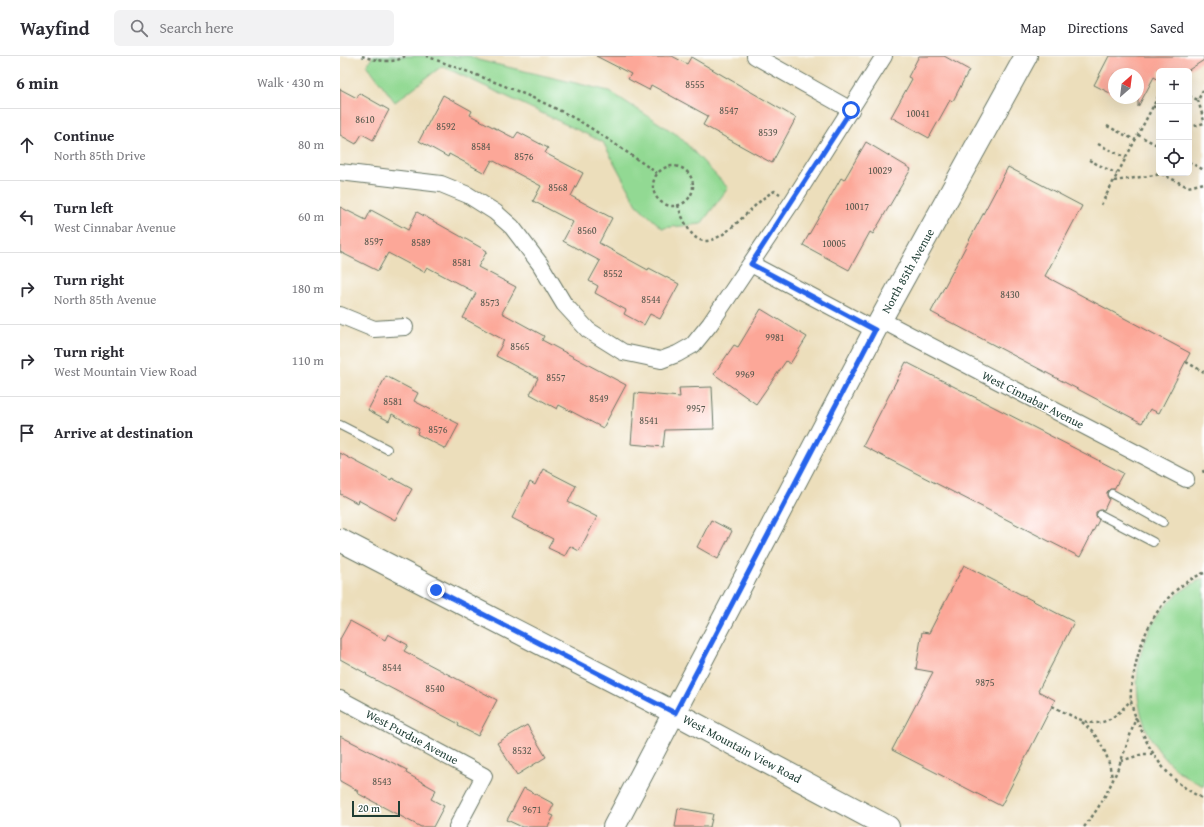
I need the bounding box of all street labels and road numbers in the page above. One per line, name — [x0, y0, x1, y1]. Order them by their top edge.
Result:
street label: North 85th Avenue — [877, 225, 938, 316]
street label: West Cinnabar Avenue — [979, 366, 1087, 433]
street label: West Purdue Avenue — [363, 705, 462, 768]
street label: West Mountain View Road — [680, 710, 805, 787]

